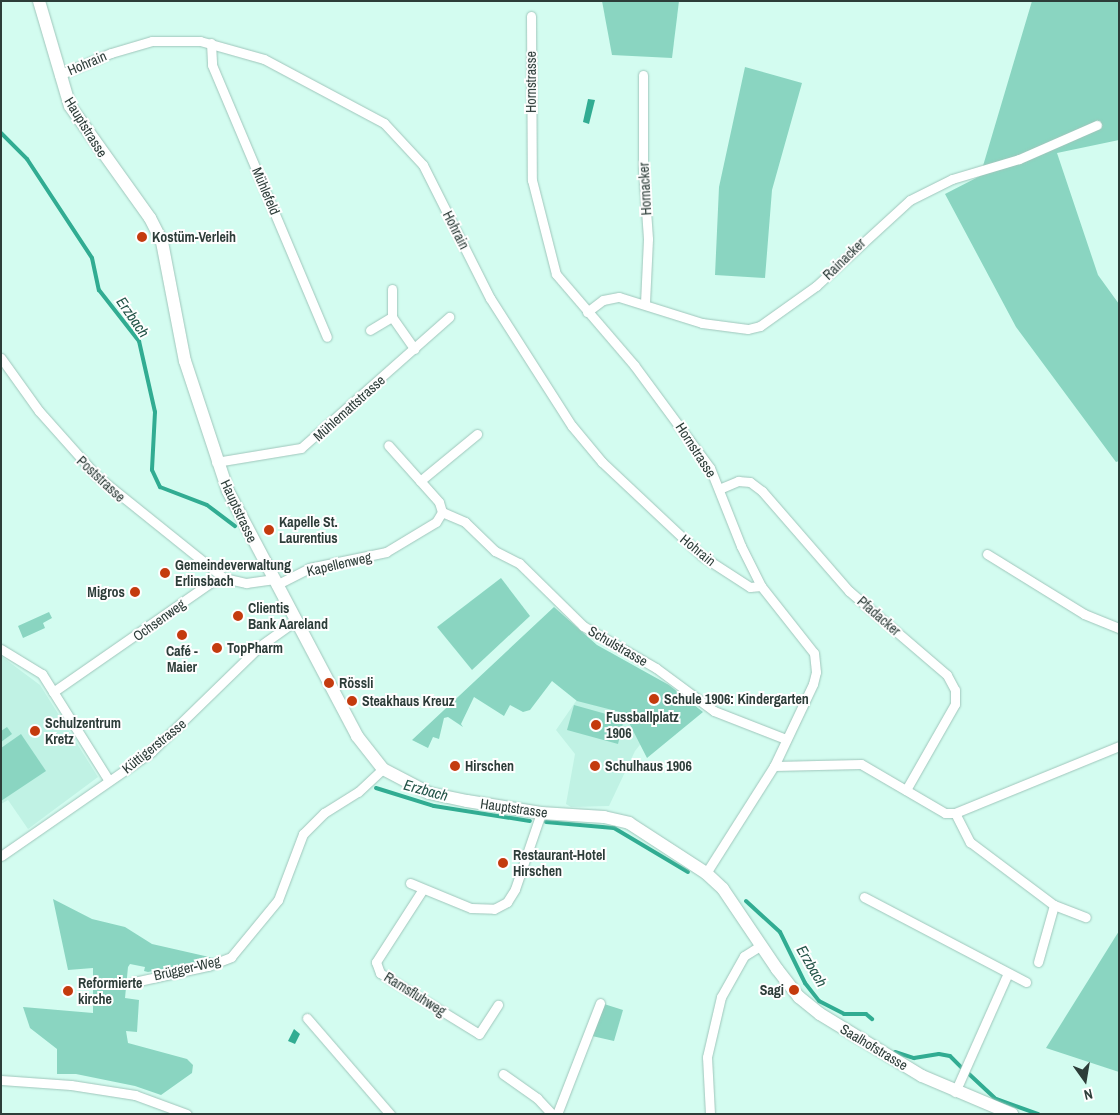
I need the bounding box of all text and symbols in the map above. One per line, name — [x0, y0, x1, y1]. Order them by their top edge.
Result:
street label: Hohrain — [65, 47, 109, 79]
street label: Hornstrasse — [523, 51, 539, 113]
street label: Hauptstrasse — [61, 94, 111, 160]
street label: Hornacker — [635, 162, 655, 216]
street label: Mühlefeld — [249, 165, 283, 217]
street label: Hohrain — [439, 208, 473, 252]
place label: Kostüm-Verleih — [152, 229, 236, 245]
marker: Kostüm-Verleih — [136, 231, 148, 243]
street label: Rainacker — [819, 235, 869, 283]
water label: Erzbach — [113, 293, 153, 341]
street label: Mühlemattstrasse — [310, 371, 388, 445]
street label: Hornstrasse — [672, 419, 720, 481]
street label: Poststrasse — [73, 452, 129, 506]
street label: Hauptstrasse — [217, 477, 261, 545]
place label: Kapelle St. Laurentius — [279, 514, 338, 546]
marker: Kapelle St. Laurentius — [263, 524, 275, 536]
street label: Hohrain — [677, 531, 719, 569]
street label: Kapellenweg — [305, 548, 373, 580]
place label: Gemeindeverwaltung Erlinsbach — [175, 557, 291, 590]
marker: Gemeindeverwaltung Erlinsbach — [159, 567, 171, 579]
place label: Migros — [87, 584, 125, 600]
marker: Migros — [129, 586, 141, 598]
street label: Pfadacker — [854, 593, 904, 639]
street label: Ochsenweg — [130, 595, 188, 645]
place label: Clientis Bank Aareland — [248, 600, 328, 632]
marker: Clientis Bank Aareland — [232, 610, 244, 622]
street label: Schulstrasse — [585, 622, 651, 670]
marker: Café - Maier — [176, 629, 188, 641]
place label: TopPharm — [227, 640, 283, 656]
marker: TopPharm — [211, 642, 223, 654]
place label: Café - Maier — [166, 643, 198, 676]
place label: Rössli — [339, 675, 373, 691]
marker: Rössli — [323, 677, 335, 689]
place label: Schule 1906: Kindergarten — [664, 691, 809, 707]
place label: Steakhaus Kreuz — [362, 693, 455, 709]
marker: Schule 1906: Kindergarten — [648, 693, 660, 705]
marker: Steakhaus Kreuz — [346, 695, 358, 707]
place label: Fussballplatz 1906 — [606, 709, 679, 742]
place label: Schulzentrum Kretz — [45, 715, 121, 748]
street label: Küttigerstrasse — [119, 715, 189, 777]
marker: Fussballplatz 1906 — [590, 719, 602, 731]
marker: Schulzentrum Kretz — [29, 725, 41, 737]
place label: Hirschen — [465, 758, 514, 774]
place label: Schulhaus 1906 — [605, 758, 692, 774]
marker: Hirschen — [449, 760, 461, 772]
marker: Schulhaus 1906 — [589, 760, 601, 772]
water label: Erzbach — [402, 775, 450, 805]
street label: Hauptstrasse — [479, 795, 549, 821]
place label: Restaurant-Hotel Hirschen — [513, 847, 605, 880]
marker: Restaurant-Hotel Hirschen — [497, 857, 509, 869]
water label: Erzbach — [793, 942, 831, 990]
street label: Brügger-Weg — [152, 952, 222, 984]
street label: Ramsfluhweg — [381, 968, 449, 1020]
place label: Reformierte kirche — [78, 975, 142, 1008]
place label: Sagi — [760, 982, 784, 998]
marker: Sagi — [788, 984, 800, 996]
marker: Reformierte kirche — [62, 985, 74, 997]
street label: Saalhofstrasse — [837, 1020, 911, 1074]
north arrow — [1060, 1055, 1110, 1105]
text: N — [1082, 1085, 1094, 1104]

